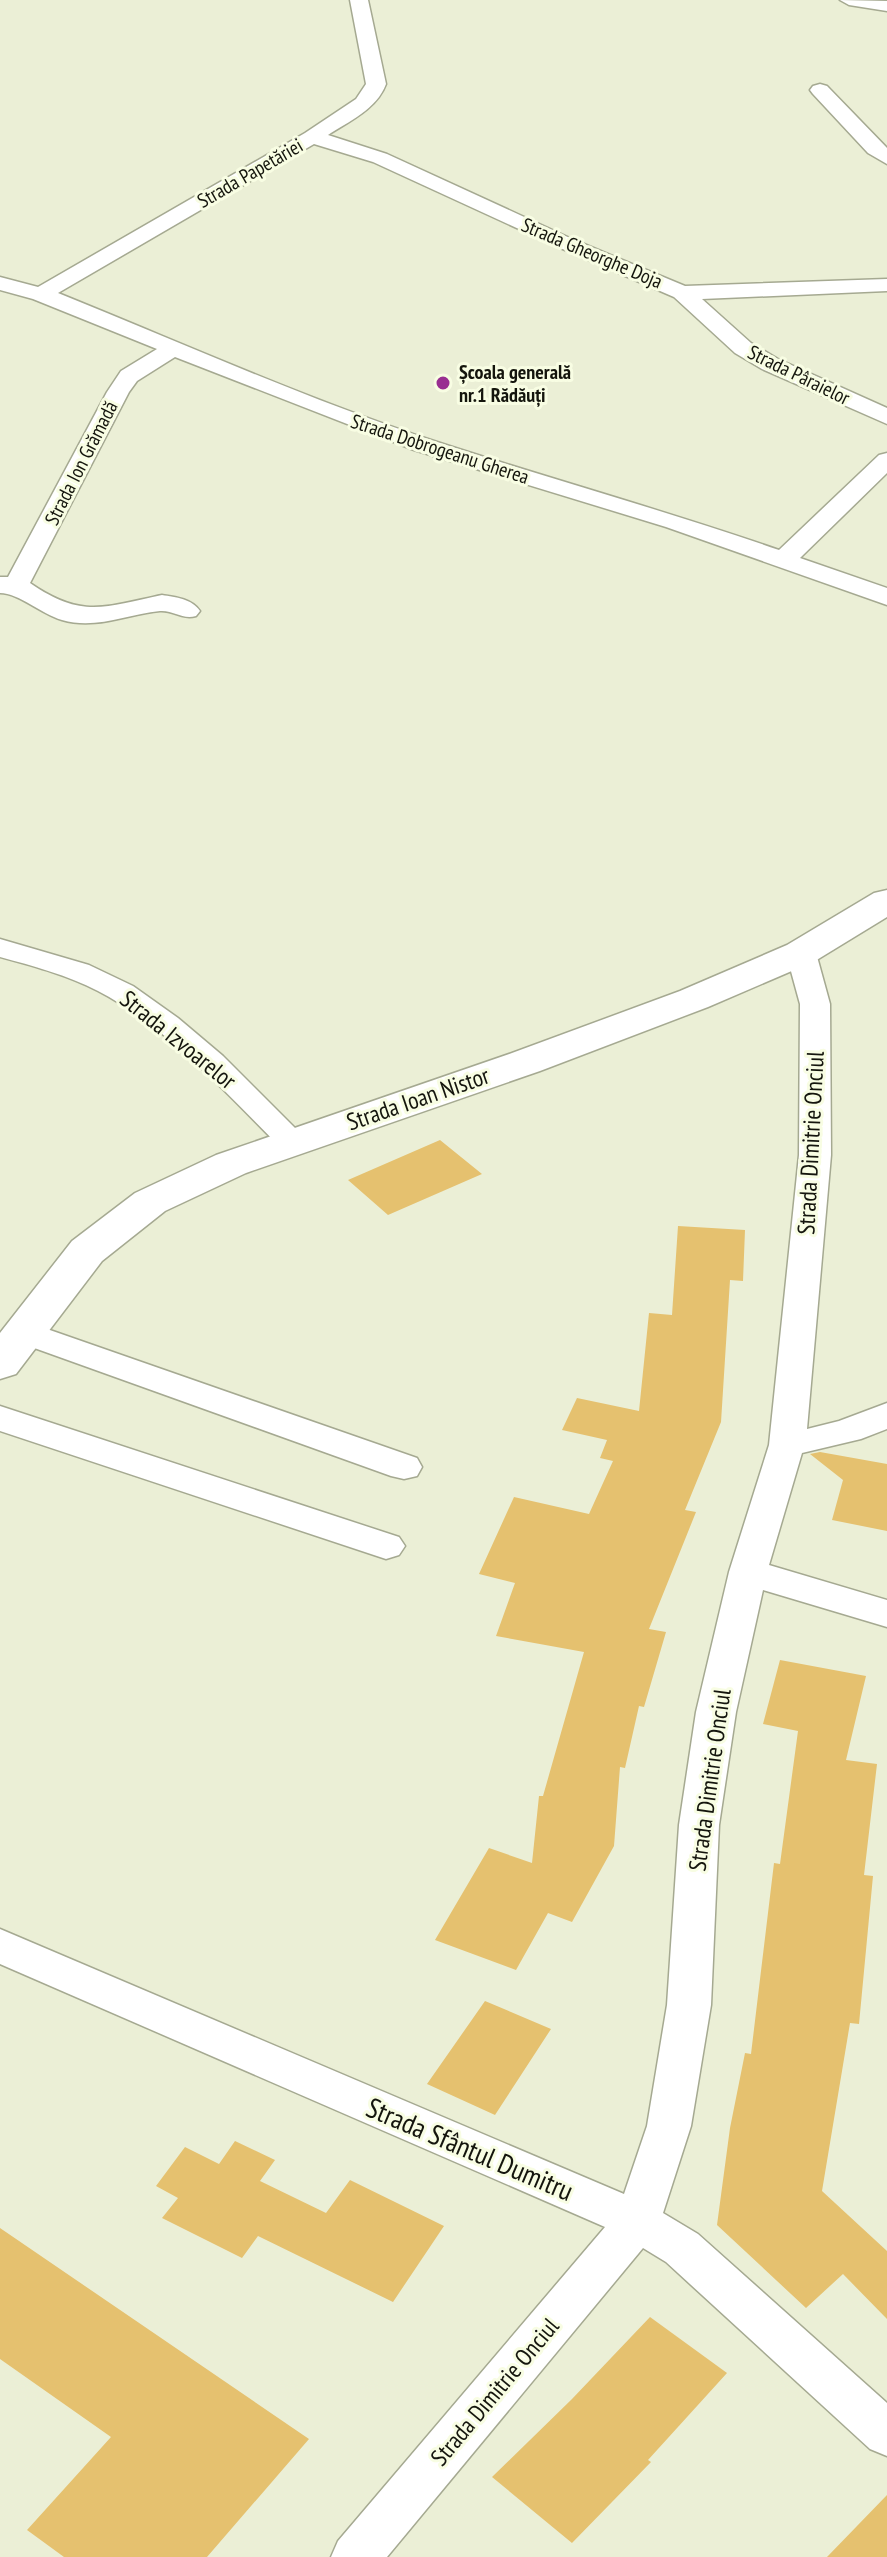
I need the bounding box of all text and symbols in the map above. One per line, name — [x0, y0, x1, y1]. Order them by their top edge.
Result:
street label: Strada Papetăriei — [192, 132, 308, 214]
street label: Strada Gheorghe Doja — [518, 212, 666, 294]
street label: Strada Pâraielor — [744, 339, 855, 411]
place label: Școala generală nr.1 Rădăuți — [459, 359, 571, 408]
marker: Școala generală nr.1 Rădăuți — [434, 374, 452, 392]
street label: Strada Ion Grămadă — [39, 397, 123, 529]
street label: Strada Dobrogeanu Gherea — [348, 408, 532, 490]
street label: Strada Izvoarelor — [114, 983, 243, 1096]
street label: Strada Dimitrie Onciul — [790, 1050, 831, 1235]
street label: Strada Ioan Nistor — [342, 1059, 494, 1137]
street label: Strada Dimitrie Onciul — [681, 1686, 738, 1873]
street label: Strada Sfântul Dumitru — [361, 2088, 579, 2209]
street label: Strada Dimitrie Onciul — [424, 2311, 566, 2472]

